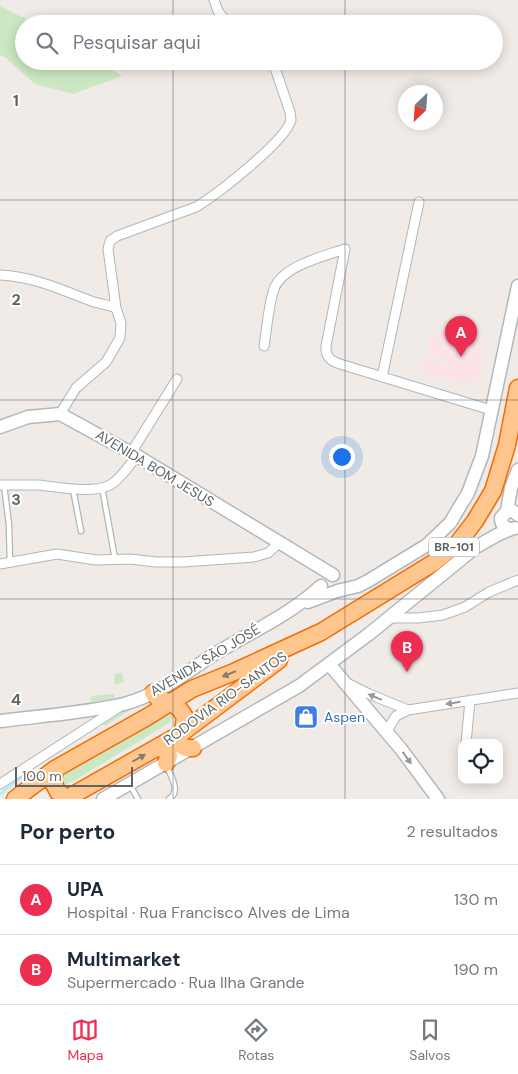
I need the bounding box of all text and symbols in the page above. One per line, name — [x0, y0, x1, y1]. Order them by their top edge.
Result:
search box — [15, 15, 503, 70]
icon: search — [33, 29, 61, 57]
text: Pesquisar aqui — [73, 30, 201, 55]
north arrow — [398, 85, 443, 130]
text: 1 — [13, 90, 19, 111]
text: 2 — [11, 289, 21, 310]
pin: A — [445, 316, 477, 357]
street label: AVENIDA BOM JESUS — [92, 425, 218, 511]
your location — [329, 444, 355, 470]
text: 3 — [11, 489, 21, 510]
road number: BR-101 — [429, 538, 479, 556]
street label: AVENIDA SÃO JOSÉ — [147, 620, 263, 700]
pin: B — [391, 631, 423, 672]
street label: RODOVIA RIO-SANTOS — [160, 647, 290, 749]
one-way arrow — [222, 671, 236, 679]
text: 4 — [11, 689, 21, 710]
one-way arrow — [368, 692, 382, 700]
one-way arrow — [444, 699, 460, 707]
shop icon: Aspen — [293, 704, 319, 730]
place label: Aspen — [324, 708, 365, 726]
map controls — [458, 739, 503, 784]
button: locate — [458, 739, 503, 784]
one-way arrow — [402, 751, 413, 764]
one-way arrow — [132, 753, 146, 762]
scale bar — [15, 764, 132, 787]
text: 100 m — [22, 767, 62, 785]
text: Por perto — [20, 818, 115, 846]
text: 2 resultados — [407, 821, 498, 842]
text: UPA — [67, 877, 104, 902]
text: A — [30, 889, 42, 910]
text: 130 m — [454, 889, 498, 910]
text: Hospital · Rua Francisco Alves de Lima — [67, 902, 350, 923]
text: Multimarket — [67, 947, 181, 972]
text: B — [31, 959, 41, 980]
text: 190 m — [454, 959, 498, 980]
text: Supermercado · Rua Ilha Grande — [67, 972, 305, 993]
tab: Mapa — [67, 1016, 103, 1064]
tab: Rotas — [238, 1016, 274, 1064]
tab: Salvos — [409, 1016, 450, 1064]

